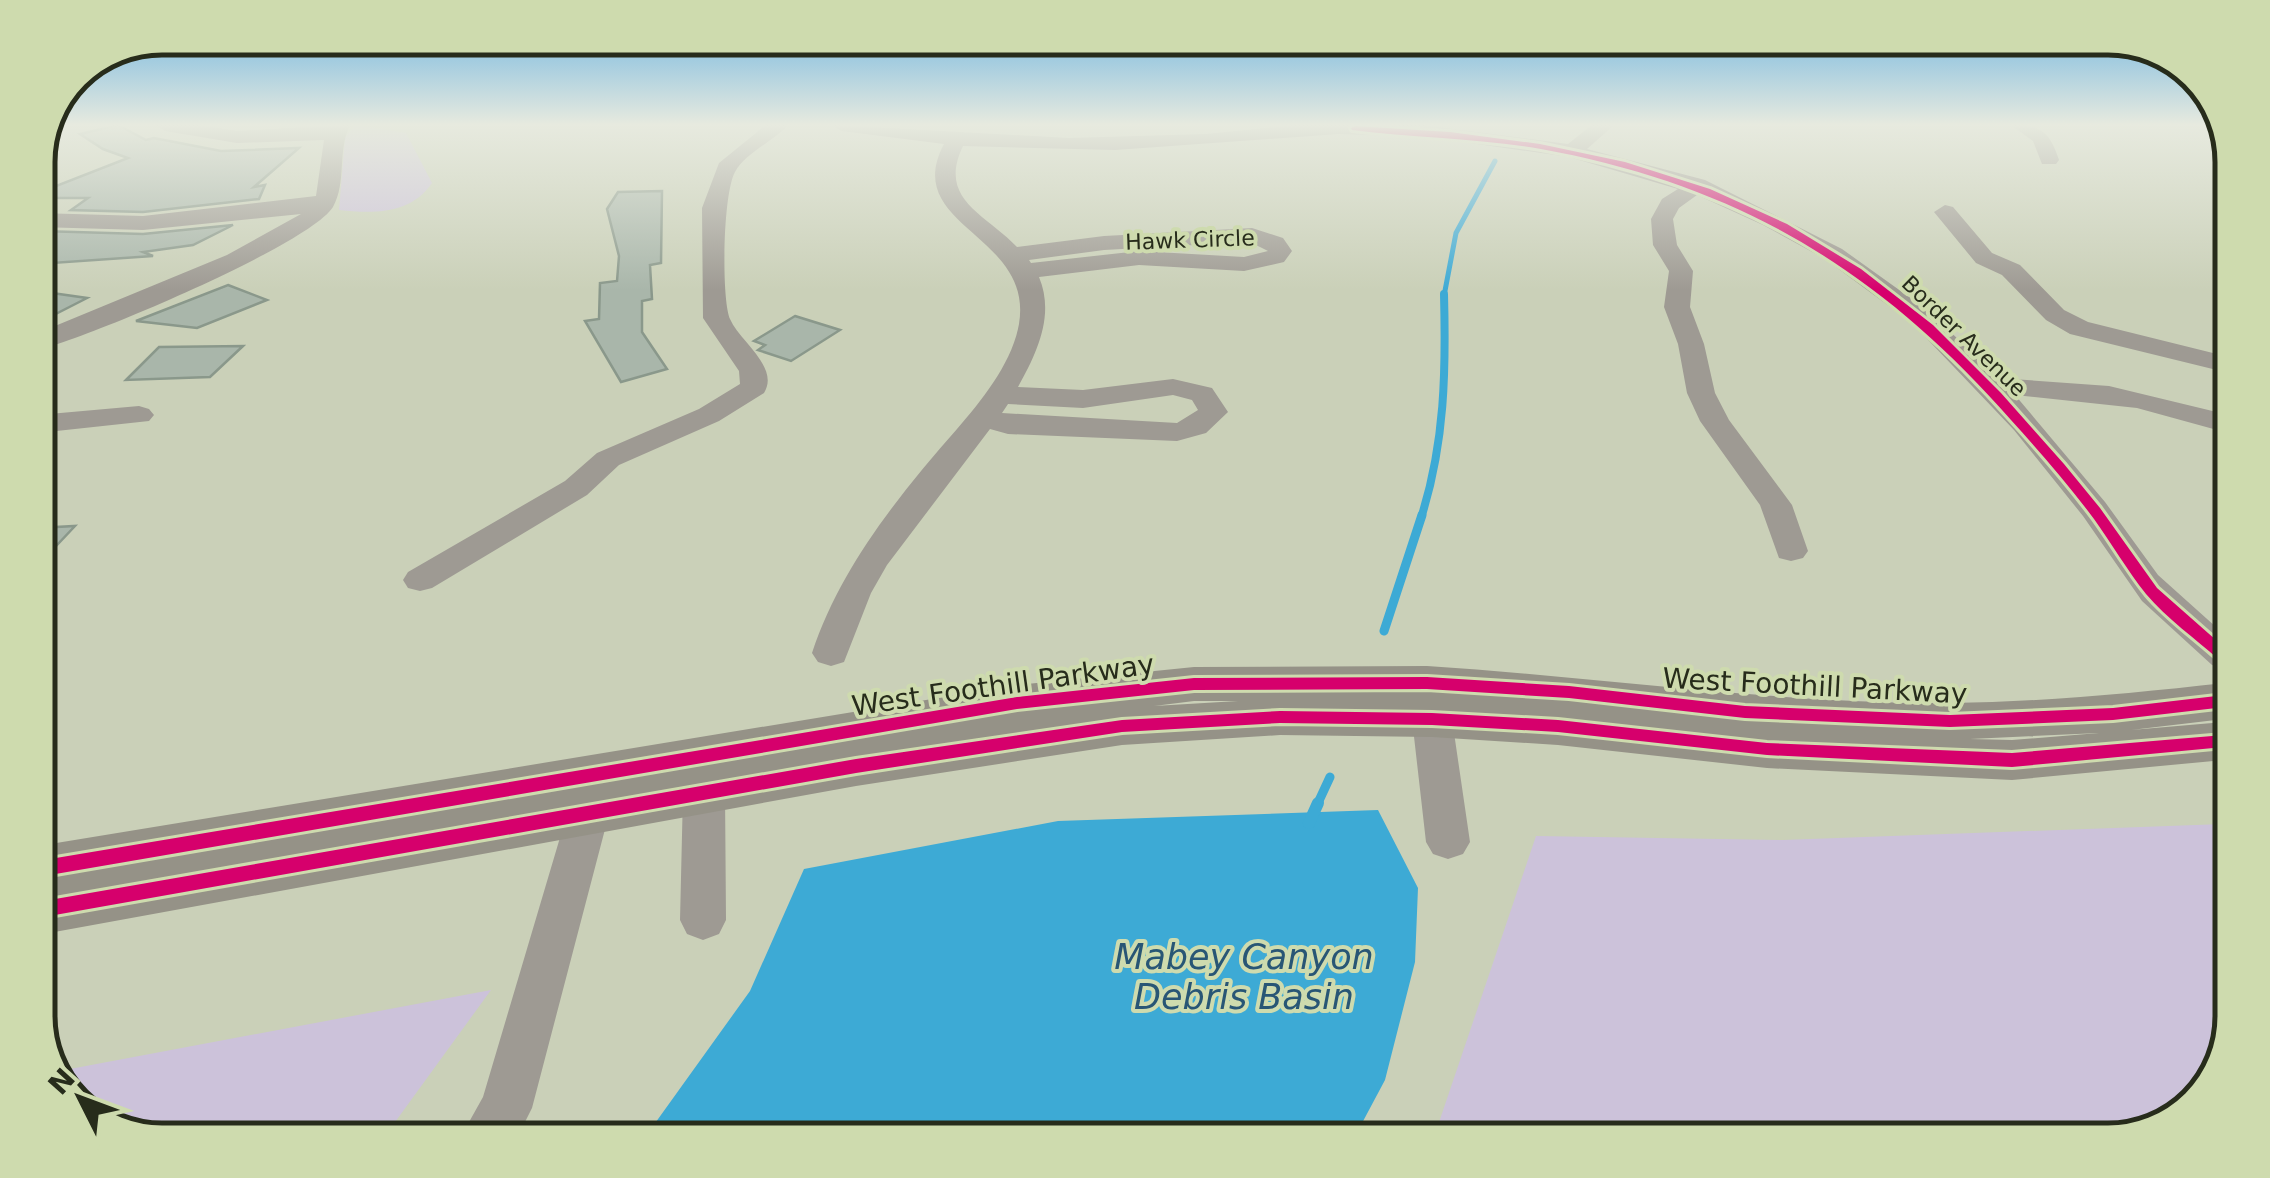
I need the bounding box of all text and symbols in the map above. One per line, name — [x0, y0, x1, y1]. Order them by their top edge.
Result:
street label: Hawk Circle — [1125, 225, 1255, 255]
street label: Border Avenue — [1897, 271, 2031, 401]
street label: West Foothill Parkway — [850, 647, 1156, 723]
street label: West Foothill Parkway — [1662, 662, 1968, 710]
water label: Mabey Canyon Debris Basin — [1114, 937, 1374, 1017]
north arrow — [30, 1048, 130, 1148]
text: N — [42, 1062, 82, 1101]

